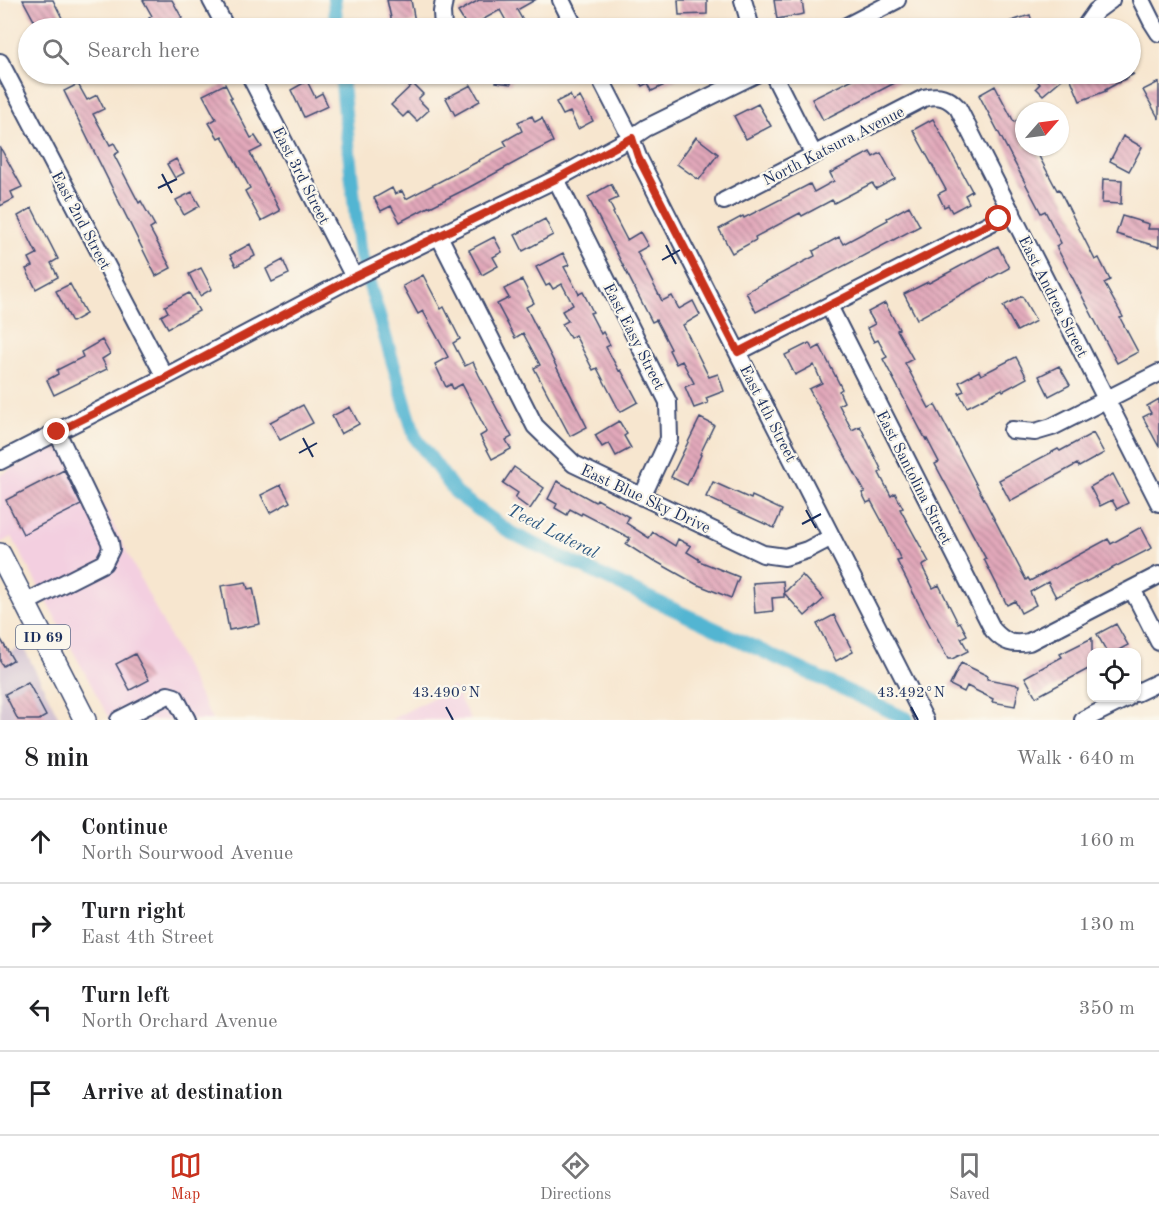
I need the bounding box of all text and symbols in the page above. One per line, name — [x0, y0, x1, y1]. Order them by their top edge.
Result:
search box — [18, 18, 1141, 84]
icon: search — [39, 35, 72, 68]
text: Search here — [87, 40, 200, 62]
north arrow — [1015, 102, 1069, 156]
street label: North Katsura Avenue — [761, 104, 907, 189]
street label: East 3rd Street — [269, 125, 332, 228]
street label: East 2nd Street — [48, 169, 113, 273]
route start — [985, 205, 1011, 231]
street label: East Andrea Street — [1015, 234, 1090, 361]
street label: East Easy Street — [599, 281, 667, 393]
street label: East 4th Street — [736, 363, 799, 465]
street label: East Santolina Street — [872, 408, 954, 548]
route end — [43, 418, 69, 444]
street label: East Blue Sky Drive — [578, 463, 713, 537]
water label: Teed Lateral — [504, 501, 602, 563]
road number: ID 69 — [16, 625, 70, 649]
map controls — [1087, 648, 1141, 702]
button: locate — [1087, 648, 1141, 702]
text: 43.490°N — [412, 686, 480, 701]
text: 43.492°N — [877, 686, 945, 701]
text: 8 min — [24, 746, 89, 772]
text: Walk · 640 m — [1016, 749, 1135, 769]
text: Continue — [81, 817, 168, 839]
icon: ahead — [24, 825, 57, 858]
text: 160 m — [1079, 831, 1135, 851]
text: North Sourwood Avenue — [81, 844, 293, 864]
text: Turn right — [81, 901, 185, 923]
icon: right — [24, 909, 57, 942]
text: 130 m — [1079, 915, 1135, 935]
text: East 4th Street — [81, 928, 214, 948]
text: Turn left — [81, 985, 170, 1007]
icon: left — [24, 993, 57, 1026]
text: 350 m — [1079, 999, 1135, 1019]
text: North Orchard Avenue — [81, 1012, 277, 1032]
icon: arrive — [24, 1077, 57, 1110]
text: Arrive at destination — [81, 1082, 283, 1104]
tab: Map — [169, 1149, 202, 1205]
tab: Directions — [540, 1149, 611, 1205]
tab: Saved — [949, 1149, 990, 1205]

